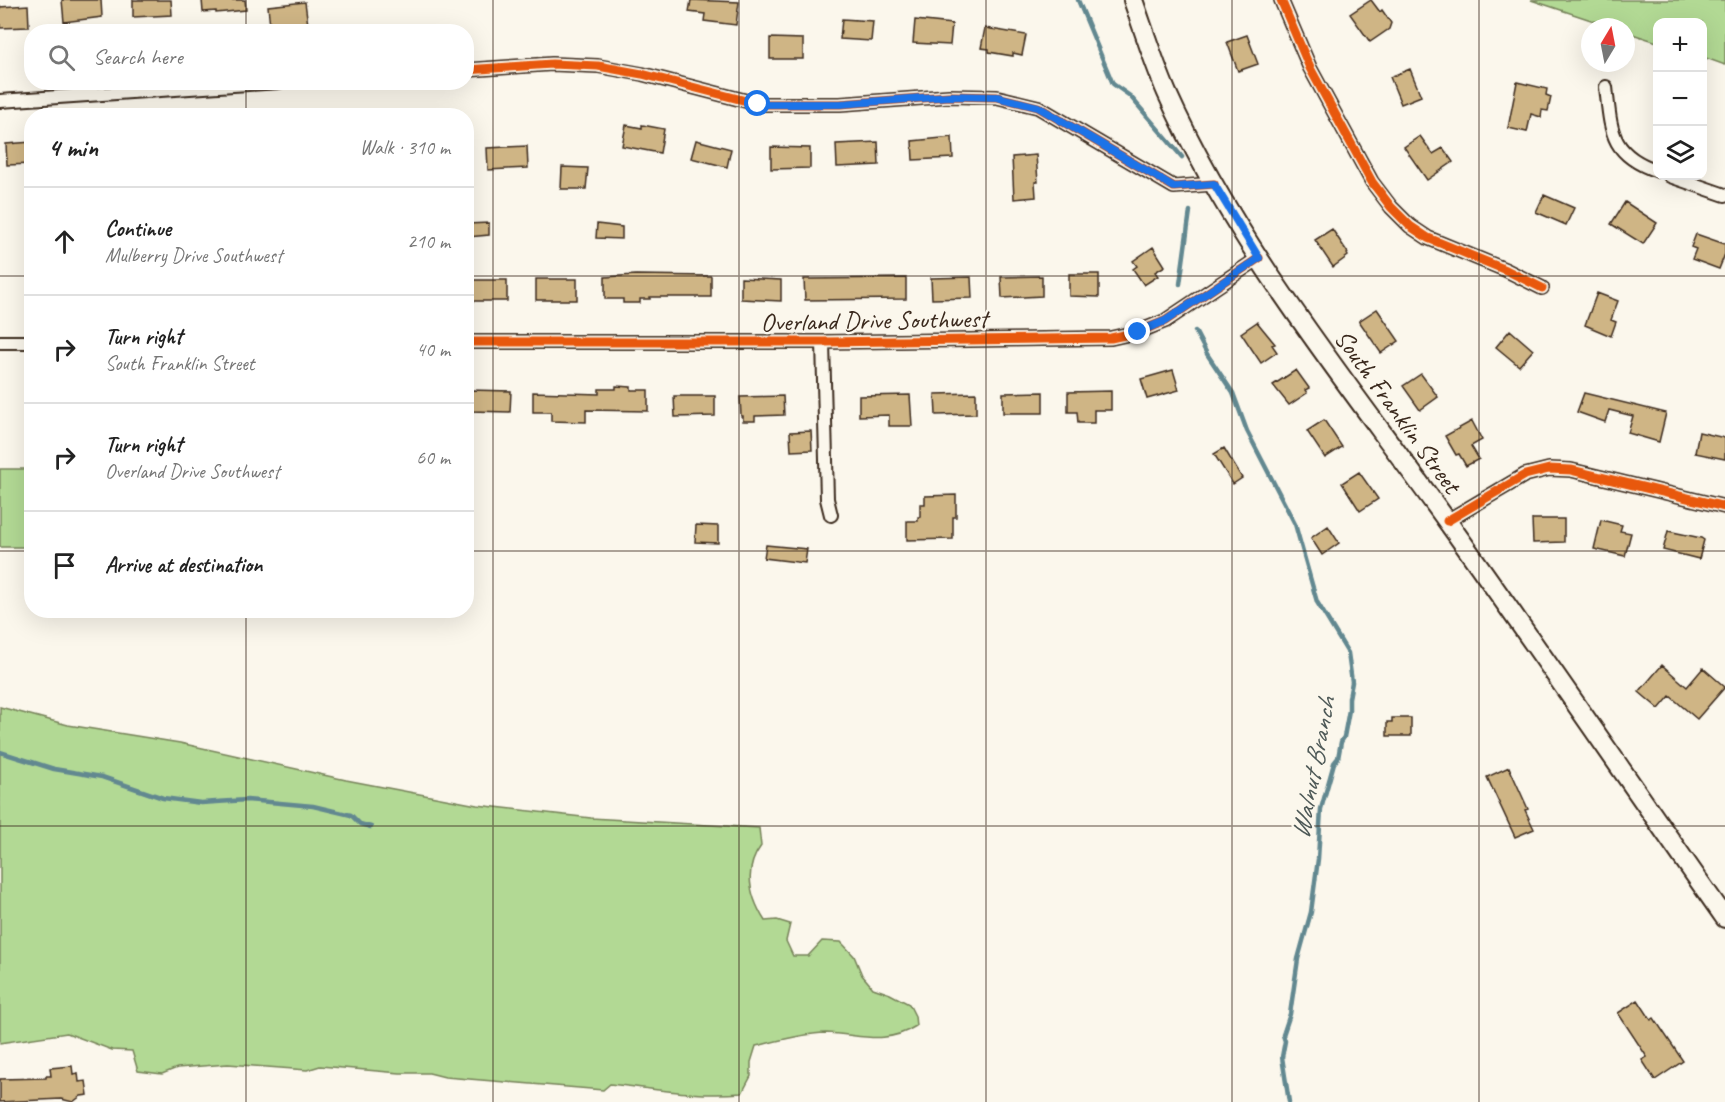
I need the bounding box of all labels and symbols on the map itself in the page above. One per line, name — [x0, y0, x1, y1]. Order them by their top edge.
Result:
north arrow — [1581, 18, 1635, 72]
route start — [744, 90, 770, 116]
street label: Overland Drive Southwest — [760, 302, 991, 339]
route end — [1124, 318, 1150, 344]
street label: South Franklin Street — [1327, 323, 1469, 502]
water label: Walnut Branch — [1283, 692, 1344, 841]

